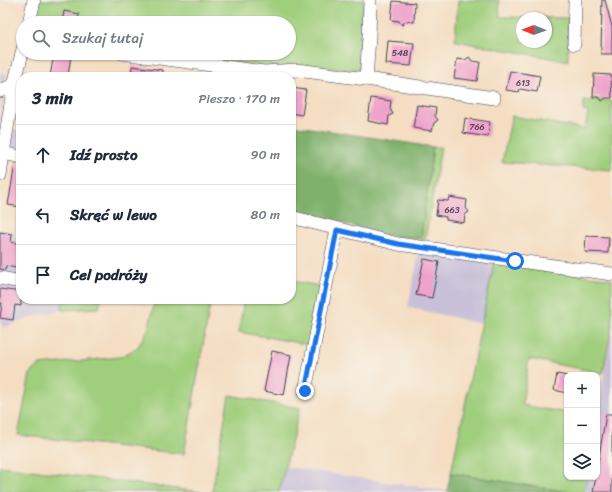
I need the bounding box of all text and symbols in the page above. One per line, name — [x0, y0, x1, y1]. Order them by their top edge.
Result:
north arrow — [516, 12, 552, 48]
search box — [16, 16, 296, 60]
text: Szukaj tutaj — [62, 25, 143, 51]
icon: search — [30, 27, 52, 49]
house number: 548 — [392, 45, 409, 61]
house number: 613 — [516, 75, 530, 91]
text: 3 min — [32, 83, 73, 113]
text: Pieszo · 170 m — [198, 87, 280, 110]
house number: 766 — [469, 119, 485, 135]
text: Idź prosto — [70, 142, 138, 168]
text: 90 m — [250, 143, 280, 166]
icon: ahead — [32, 144, 54, 166]
text: Skręć w lewo — [70, 202, 157, 228]
house number: 663 — [444, 202, 460, 218]
text: 80 m — [251, 203, 280, 226]
icon: left — [32, 204, 54, 226]
route start — [506, 252, 524, 270]
text: Cel podróży — [70, 262, 147, 288]
icon: arrive — [32, 264, 54, 286]
map controls — [564, 372, 600, 480]
button: + — [564, 372, 600, 408]
route end — [296, 382, 314, 400]
button: − — [564, 408, 600, 444]
button: layers — [564, 444, 600, 480]

